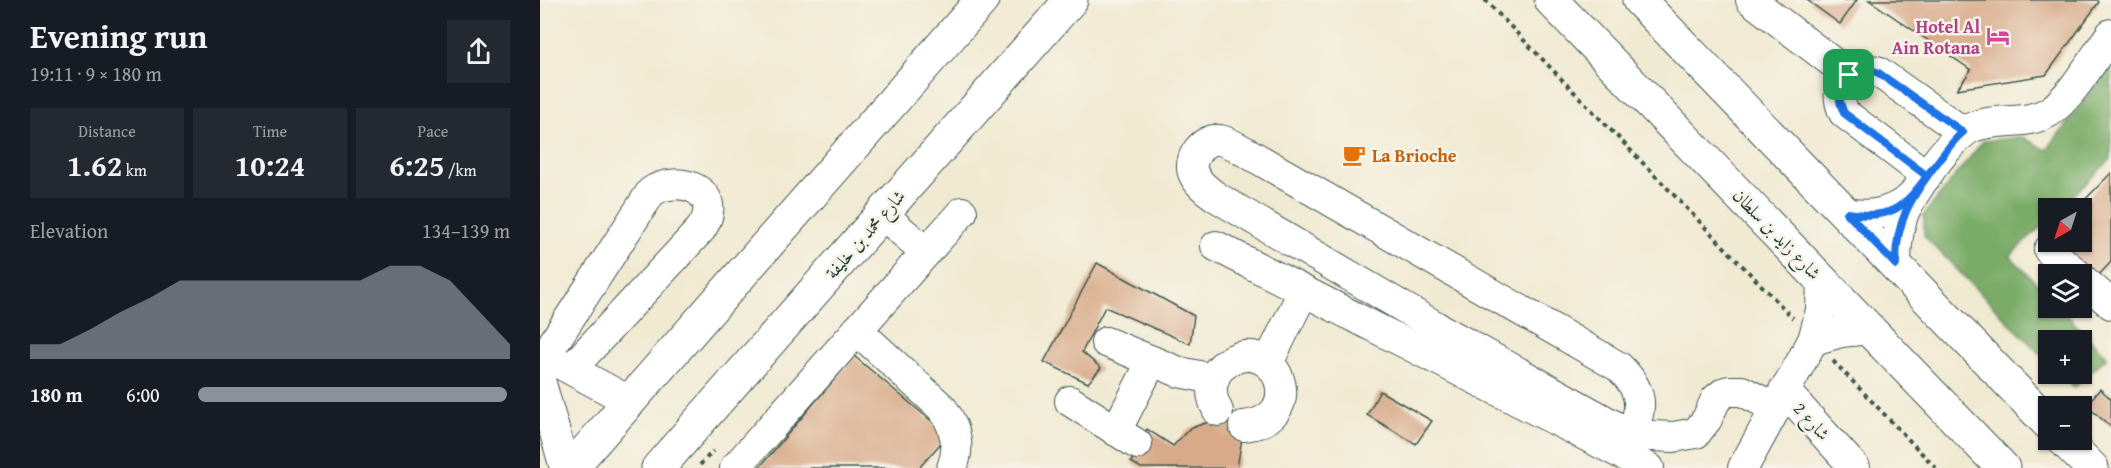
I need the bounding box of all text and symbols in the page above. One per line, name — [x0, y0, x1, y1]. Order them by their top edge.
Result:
text: Evening run — [30, 12, 207, 60]
place label: Hotel Al Ain Rotana — [1892, 13, 1981, 61]
button: share — [447, 20, 510, 83]
hotel icon: Hotel Al Ain Rotana — [1985, 23, 2011, 49]
pin — [1823, 49, 1874, 100]
icon: arrive — [1832, 58, 1865, 91]
text: 19:11 · 9 × 180 m — [30, 59, 162, 88]
text: Distance — [78, 119, 136, 143]
text: Time — [253, 119, 287, 143]
text: Pace — [418, 119, 448, 143]
cafe icon: La Brioche — [1341, 142, 1367, 168]
place label: La Brioche — [1372, 142, 1457, 169]
text: 1.62 — [67, 143, 122, 187]
text: 10:24 — [235, 143, 305, 187]
text: 6:25 — [389, 143, 444, 187]
text: km — [122, 158, 147, 182]
text: /km — [444, 158, 477, 182]
street label: شارع زايد بن سلطان — [1725, 182, 1828, 287]
street label: شارع محمد بن خليفة — [819, 183, 913, 286]
north arrow — [2038, 198, 2092, 252]
map controls — [2038, 198, 2092, 450]
text: Elevation — [30, 216, 108, 245]
text: 134–139 m — [422, 216, 510, 245]
button: layers — [2038, 264, 2092, 318]
button: + — [2038, 330, 2092, 384]
text: 180 m — [30, 380, 83, 409]
text: 6:00 — [126, 380, 160, 409]
street label: شارع 2 — [1786, 396, 1837, 448]
button: − — [2038, 396, 2092, 450]

